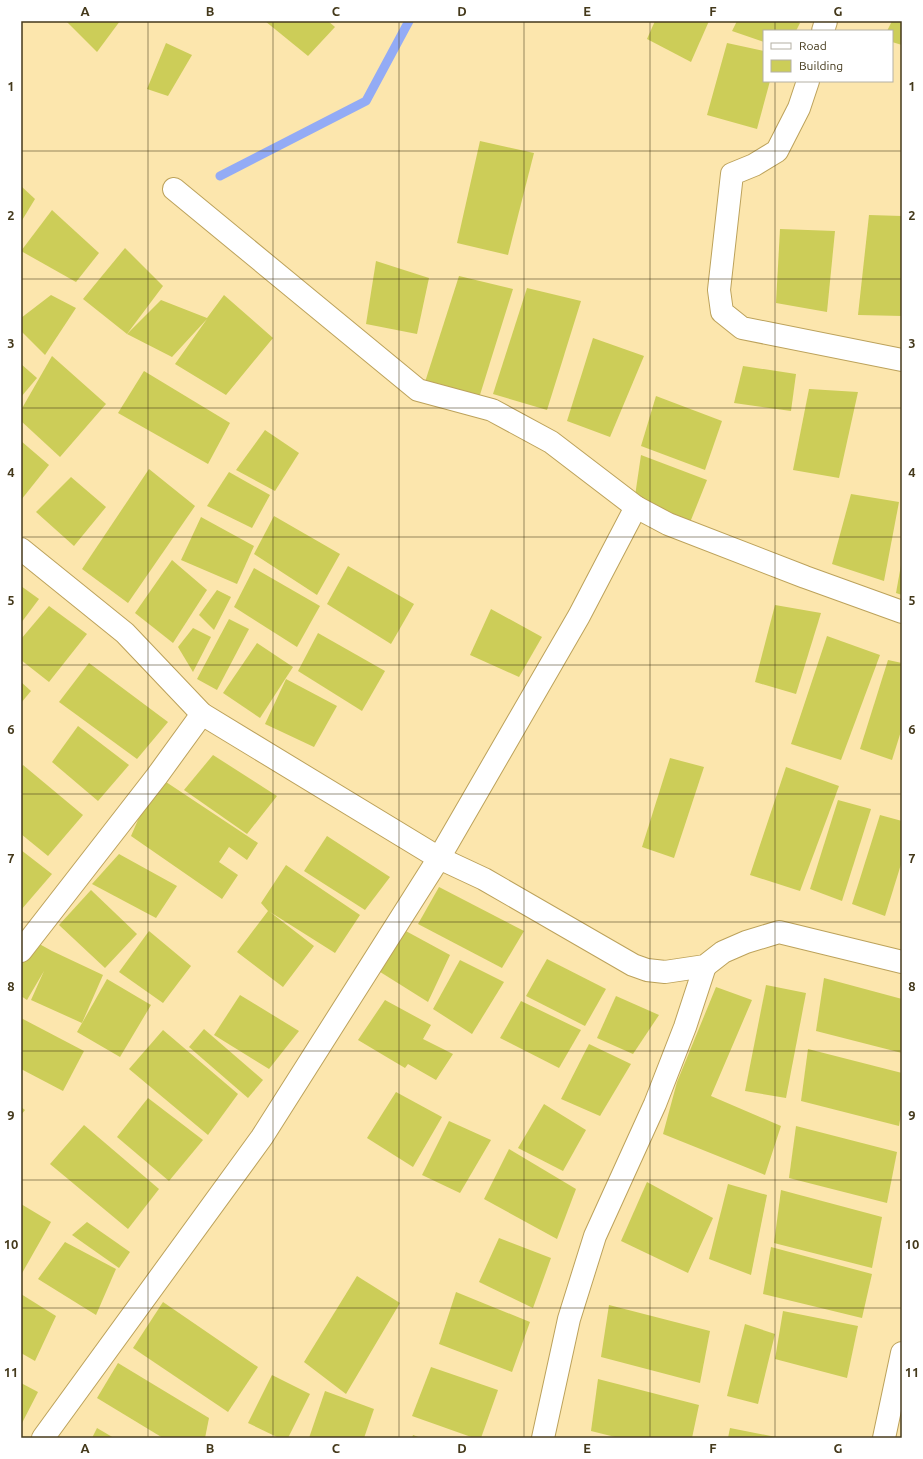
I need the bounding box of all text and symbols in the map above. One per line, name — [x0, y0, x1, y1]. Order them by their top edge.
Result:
text: A — [80, 4, 90, 18]
text: B — [206, 4, 215, 18]
text: C — [332, 4, 341, 18]
text: D — [457, 4, 467, 18]
text: E — [583, 4, 591, 18]
text: F — [709, 4, 717, 18]
text: G — [834, 4, 843, 18]
legend — [763, 30, 893, 82]
text: Road — [799, 39, 827, 52]
text: Building — [799, 59, 843, 72]
text: 1 — [7, 79, 15, 93]
text: 1 — [908, 79, 916, 93]
text: 2 — [7, 208, 15, 222]
text: 2 — [908, 208, 916, 222]
text: 3 — [7, 336, 15, 350]
text: 3 — [908, 336, 916, 350]
text: 4 — [7, 465, 15, 479]
text: 4 — [908, 465, 916, 479]
text: 5 — [7, 593, 15, 607]
text: 5 — [908, 593, 916, 607]
text: 6 — [7, 722, 15, 736]
text: 6 — [908, 722, 916, 736]
text: 7 — [7, 851, 15, 865]
text: 7 — [908, 851, 916, 865]
text: 8 — [7, 979, 15, 993]
text: 8 — [908, 979, 916, 993]
text: 9 — [7, 1108, 15, 1122]
text: 9 — [908, 1108, 916, 1122]
text: 10 — [4, 1237, 18, 1251]
text: 10 — [905, 1237, 919, 1251]
text: 11 — [4, 1365, 18, 1379]
text: 11 — [905, 1365, 919, 1379]
text: A — [80, 1441, 90, 1455]
text: B — [206, 1441, 215, 1455]
text: C — [332, 1441, 341, 1455]
text: D — [457, 1441, 467, 1455]
text: E — [583, 1441, 591, 1455]
text: F — [709, 1441, 717, 1455]
text: G — [834, 1441, 843, 1455]

